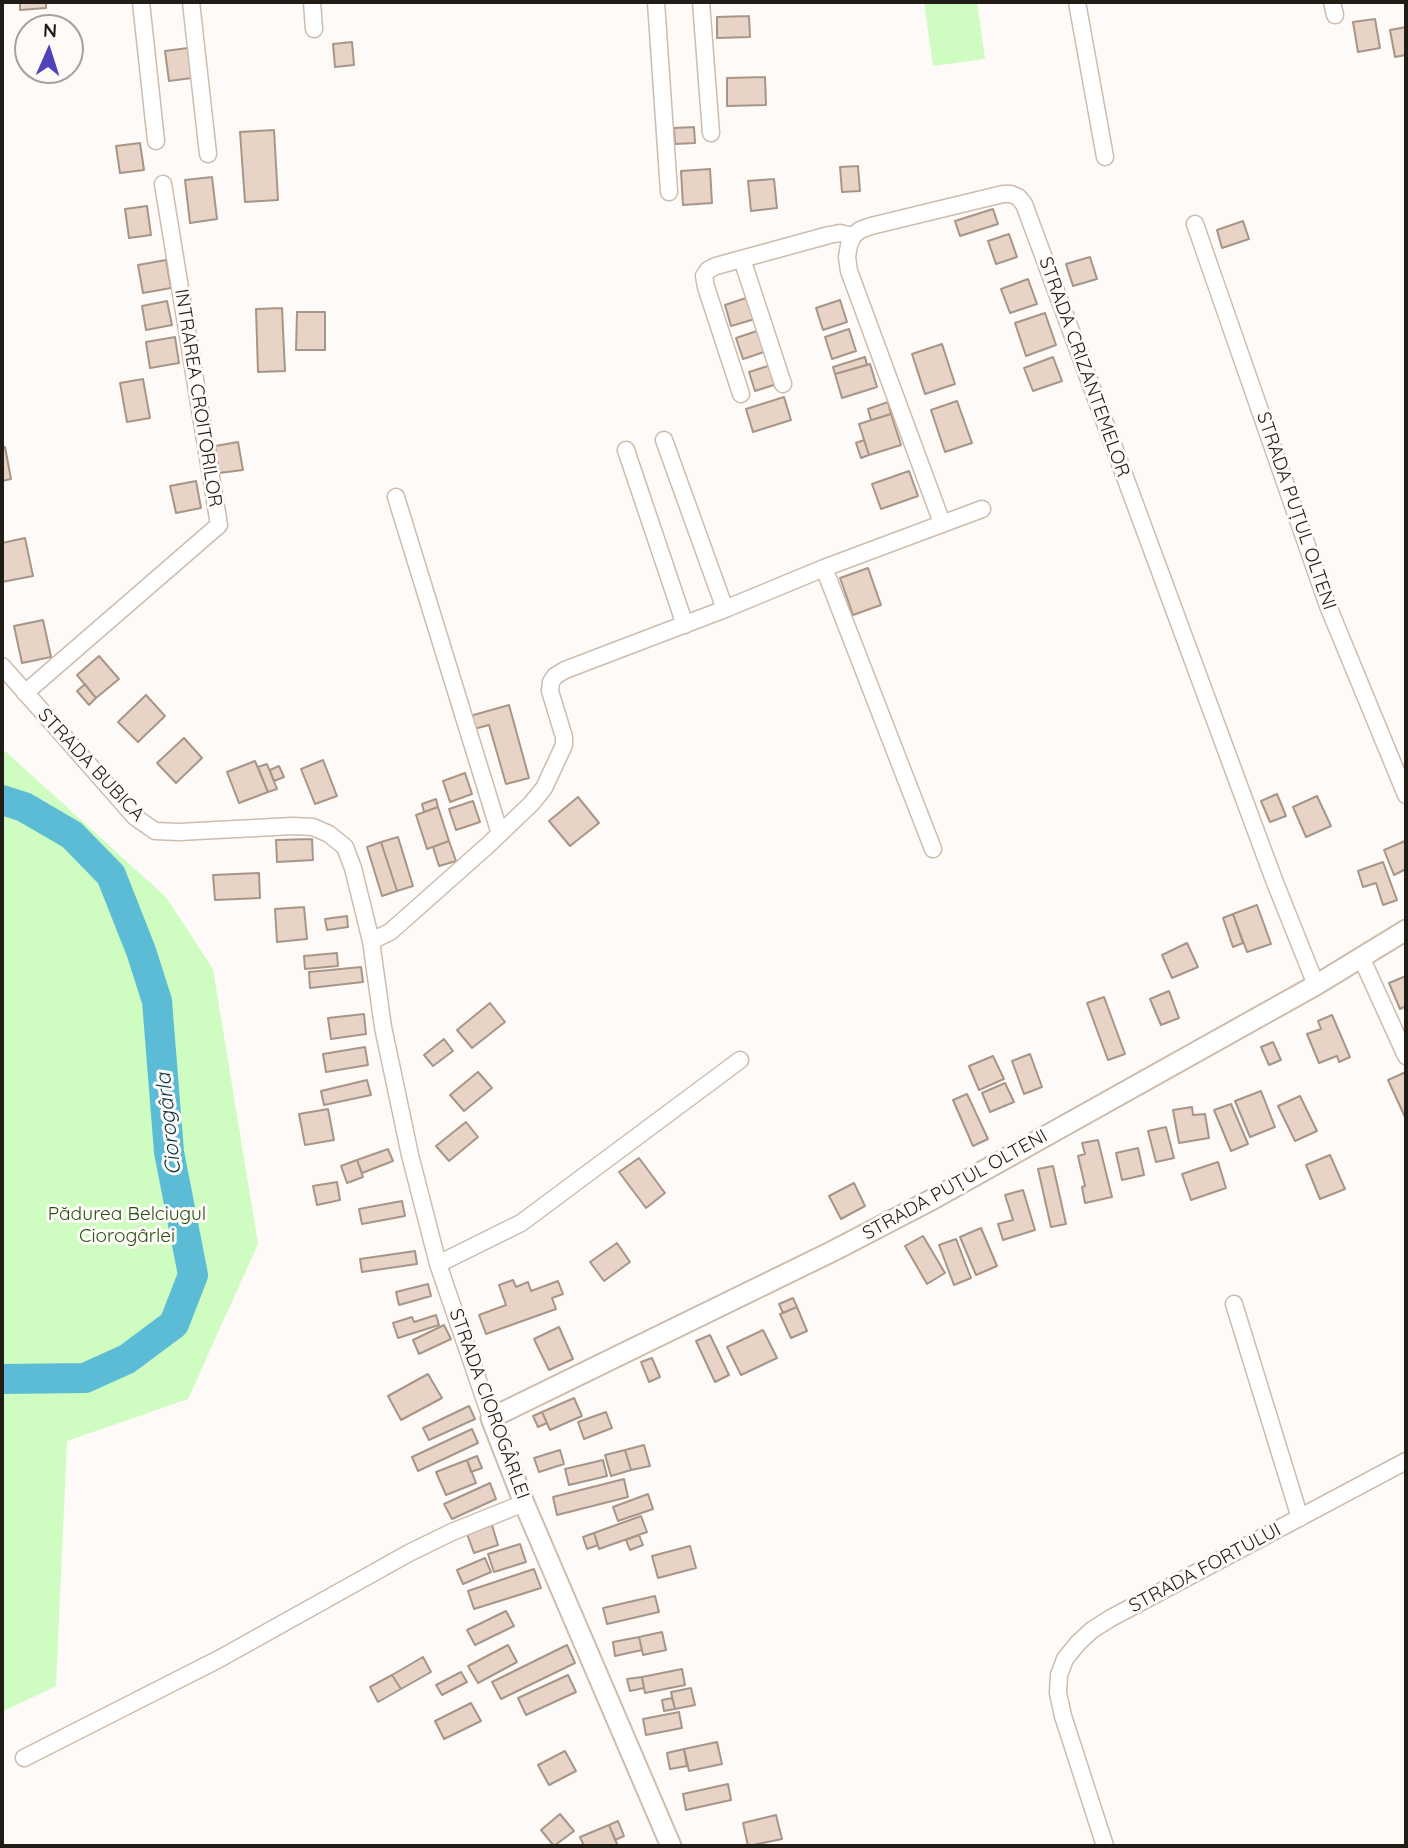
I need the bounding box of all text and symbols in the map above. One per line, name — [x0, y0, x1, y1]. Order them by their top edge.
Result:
north arrow — [14, 14, 84, 84]
text: N — [42, 18, 58, 42]
street label: STRADA CRIZANTEMELOR — [1034, 254, 1134, 480]
street label: INTRAREA CROITORILOR — [169, 287, 227, 509]
street label: STRADA PUȚUL OLTENI — [1251, 409, 1341, 613]
street label: STRADA BUBICA — [33, 704, 149, 826]
water label: Ciorogârla — [151, 1072, 187, 1176]
street label: STRADA PUȚUL OLTENI — [859, 1125, 1051, 1245]
park label: Pădurea Belciugul Ciorogârlei — [48, 1203, 206, 1247]
street label: STRADA CIOROGÂRLEI — [444, 1306, 534, 1502]
street label: STRADA FORTULUI — [1125, 1518, 1285, 1618]

